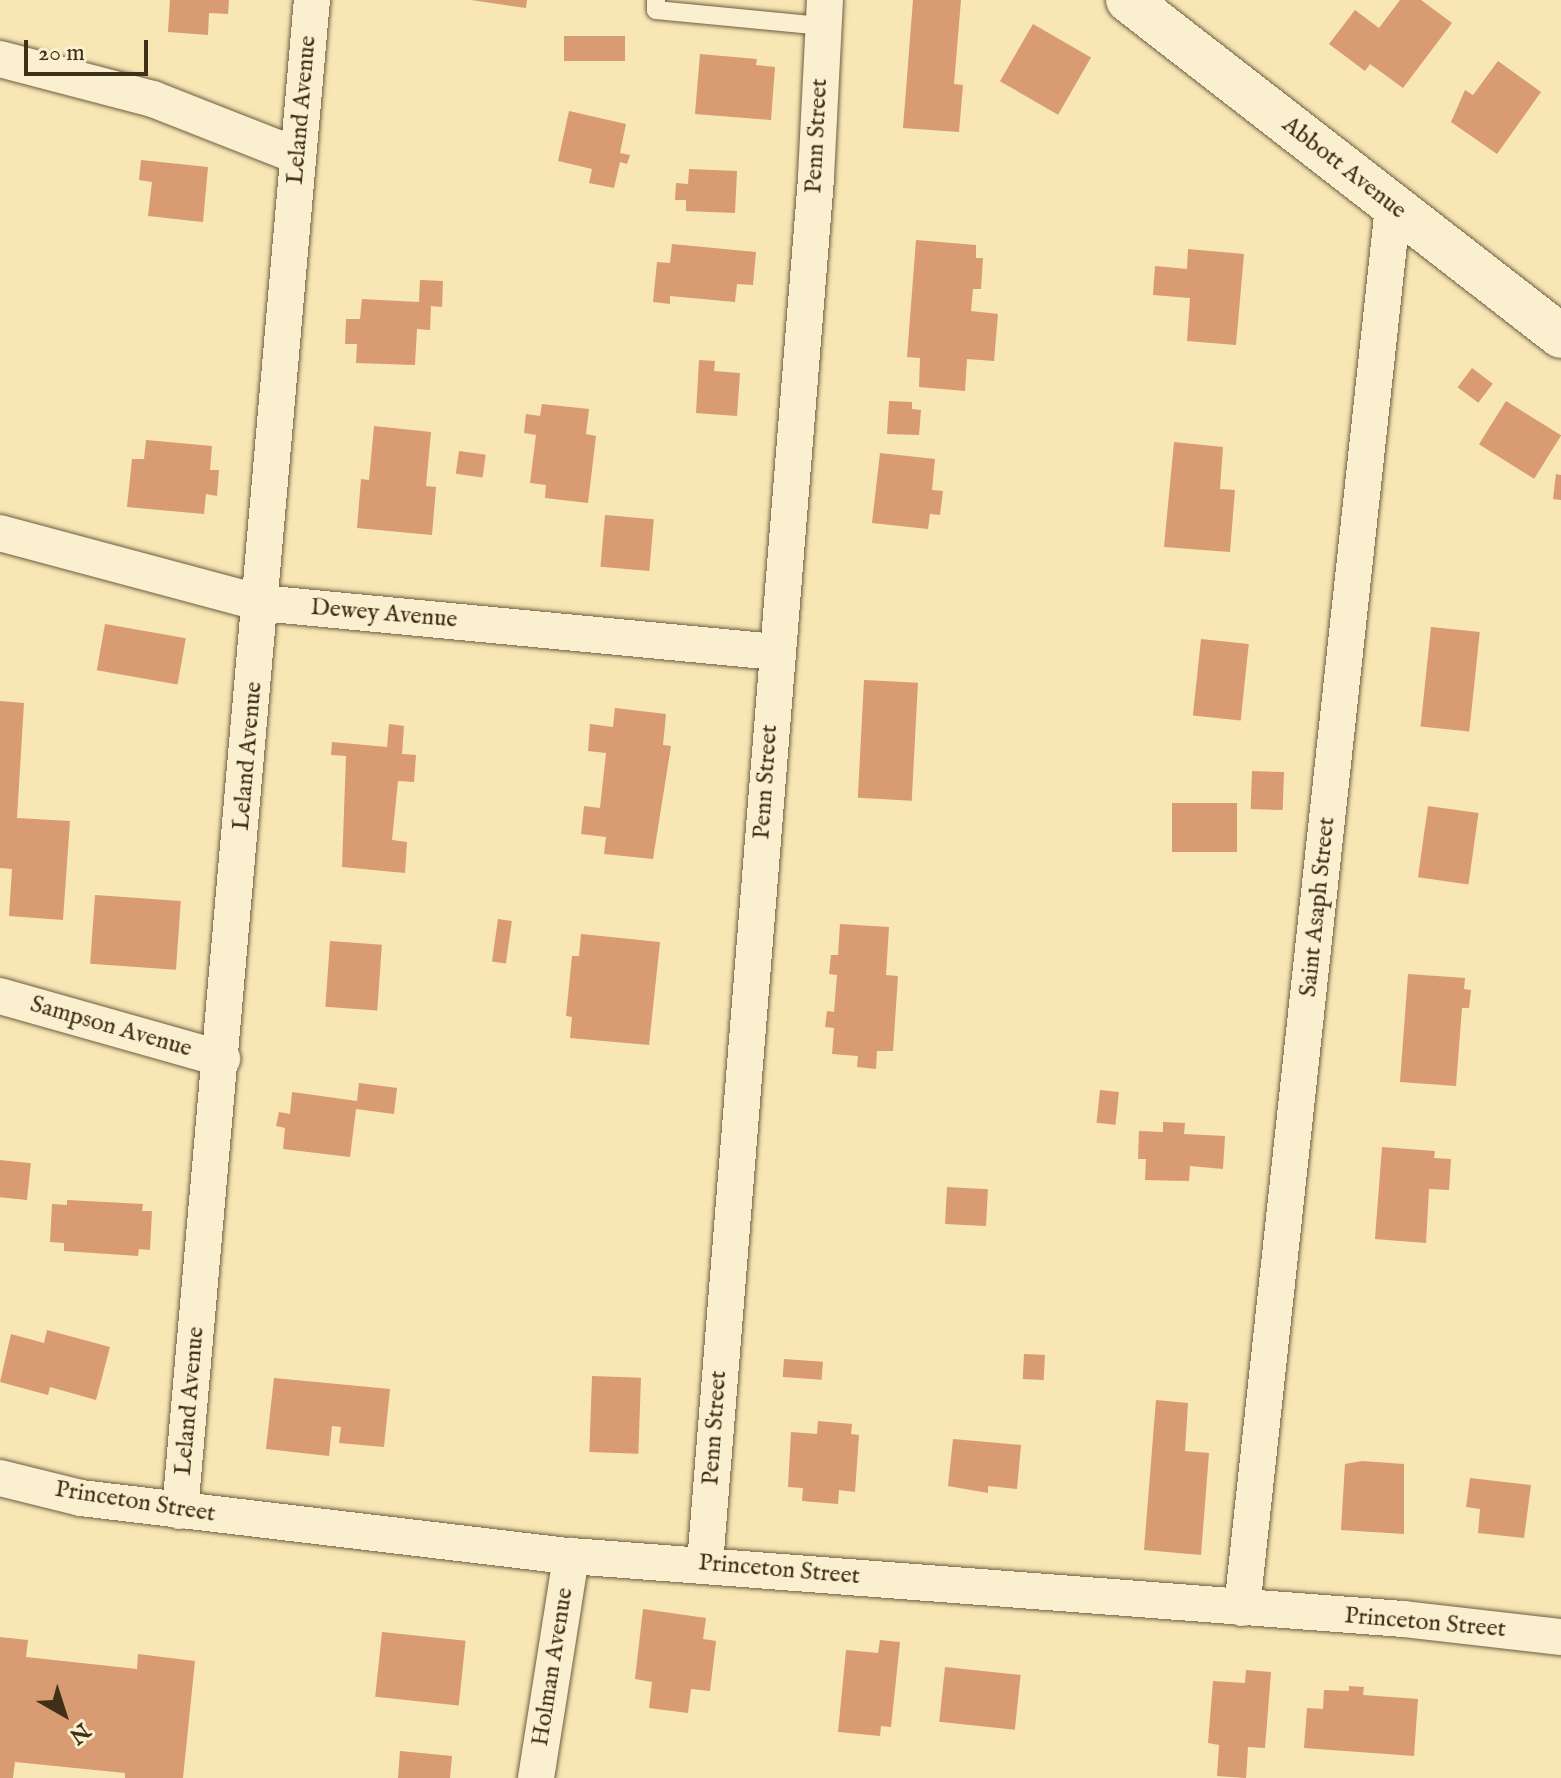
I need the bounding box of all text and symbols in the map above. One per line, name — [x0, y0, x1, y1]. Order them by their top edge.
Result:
scale bar — [28, 24, 152, 74]
street label: Leland Avenue — [281, 34, 323, 186]
text: 20 m — [38, 38, 85, 69]
street label: Penn Street — [800, 78, 834, 194]
street label: Abbott Avenue — [1276, 111, 1412, 225]
street label: Dewey Avenue — [309, 593, 459, 635]
street label: Leland Avenue — [227, 680, 269, 832]
street label: Penn Street — [748, 724, 784, 840]
street label: Saint Asaph Street — [1294, 816, 1342, 998]
street label: Sampson Avenue — [27, 990, 195, 1064]
street label: Leland Avenue — [169, 1325, 211, 1477]
street label: Penn Street — [697, 1370, 733, 1486]
street label: Princeton Street — [53, 1475, 217, 1529]
street label: Princeton Street — [697, 1549, 861, 1591]
street label: Holman Avenue — [526, 1586, 580, 1748]
street label: Princeton Street — [1343, 1602, 1507, 1644]
north arrow — [24, 1674, 104, 1754]
text: N — [63, 1716, 95, 1750]

